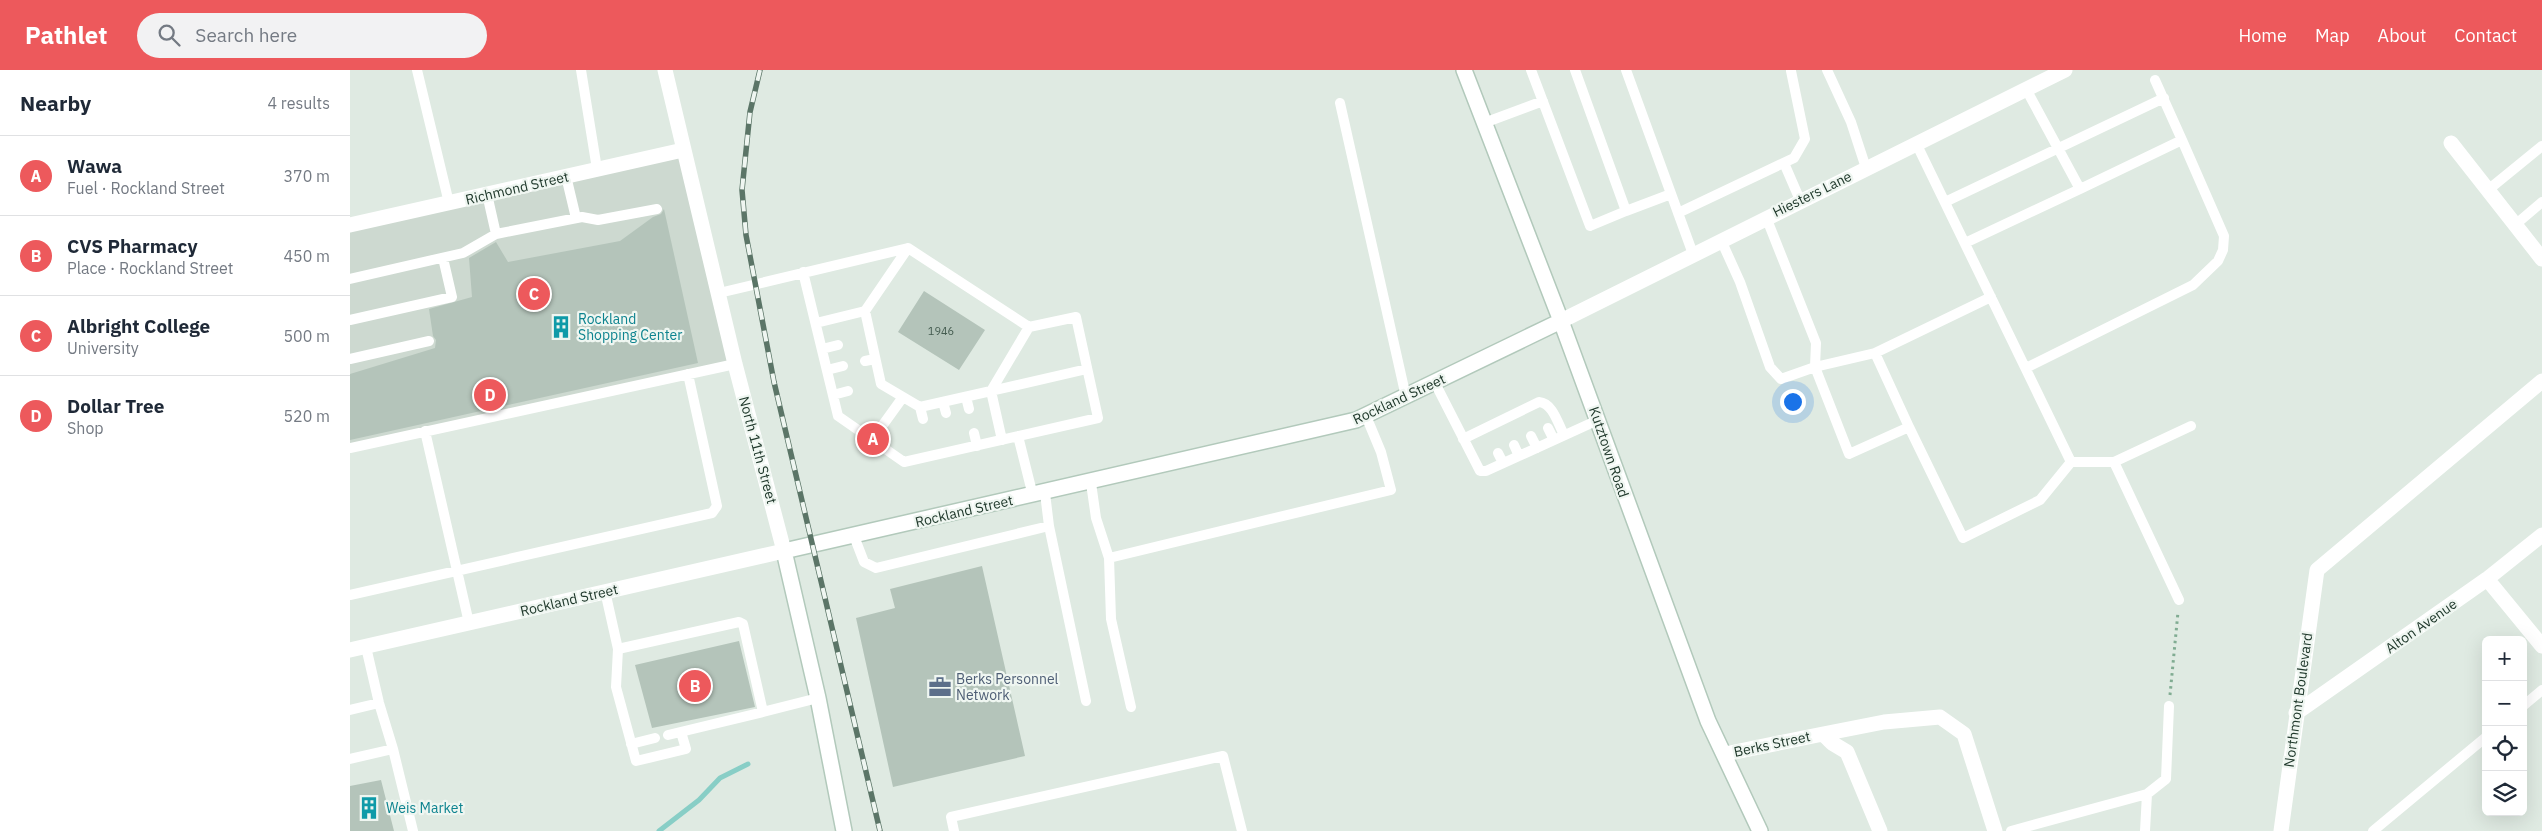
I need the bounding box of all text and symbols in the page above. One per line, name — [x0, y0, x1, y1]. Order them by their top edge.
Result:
search box — [137, 13, 487, 58]
text: Pathlet — [25, 19, 107, 51]
icon: search — [155, 21, 183, 49]
text: Search here — [195, 23, 297, 47]
text: Home — [2239, 24, 2287, 47]
text: Map — [2315, 24, 2350, 47]
text: About — [2378, 24, 2426, 47]
text: Contact — [2454, 24, 2517, 47]
text: Nearby — [20, 89, 91, 117]
text: 4 results — [267, 93, 330, 113]
text: Wawa — [67, 154, 122, 178]
text: A — [31, 166, 41, 186]
text: 370 m — [283, 166, 330, 186]
street label: Richmond Street — [464, 167, 570, 209]
street label: Hiesters Lane — [1770, 167, 1855, 221]
text: Fuel · Rockland Street — [67, 178, 225, 198]
text: CVS Pharmacy — [67, 234, 198, 258]
text: B — [31, 246, 41, 266]
text: 450 m — [283, 246, 330, 266]
text: Place · Rockland Street — [67, 258, 233, 278]
pin: C — [518, 275, 550, 313]
place label: Rockland Shopping Center — [578, 310, 682, 344]
text: Albright College — [67, 314, 210, 338]
building icon: Rockland Shopping Center — [548, 314, 574, 340]
house number: 1946 — [928, 324, 954, 338]
text: C — [31, 326, 41, 346]
text: 500 m — [283, 326, 330, 346]
text: University — [67, 338, 139, 358]
street label: Rockland Street — [1350, 370, 1448, 428]
pin: D — [474, 376, 506, 414]
your location — [1780, 389, 1806, 415]
text: Dollar Tree — [67, 394, 164, 418]
street label: North 11th Street — [735, 394, 781, 506]
street label: Kutztown Road — [1585, 404, 1633, 500]
text: D — [30, 406, 42, 426]
text: 520 m — [283, 406, 330, 426]
text: Shop — [67, 418, 104, 438]
pin: A — [857, 420, 889, 458]
street label: Rockland Street — [913, 491, 1015, 531]
street label: Rockland Street — [518, 580, 620, 620]
street label: Alton Avenue — [2382, 595, 2461, 657]
street label: Northmont Boulevard — [2280, 632, 2316, 768]
map controls — [2482, 636, 2527, 816]
button: + — [2482, 636, 2527, 681]
pin: B — [679, 667, 711, 705]
place label: Berks Personnel Network — [956, 670, 1059, 704]
office icon: Berks Personnel Network — [927, 674, 953, 700]
button: − — [2482, 681, 2527, 726]
button: locate — [2482, 726, 2527, 771]
street label: Berks Street — [1732, 727, 1812, 761]
button: layers — [2482, 771, 2527, 816]
building icon: Weis Market — [356, 795, 382, 821]
place label: Weis Market — [386, 799, 463, 817]

